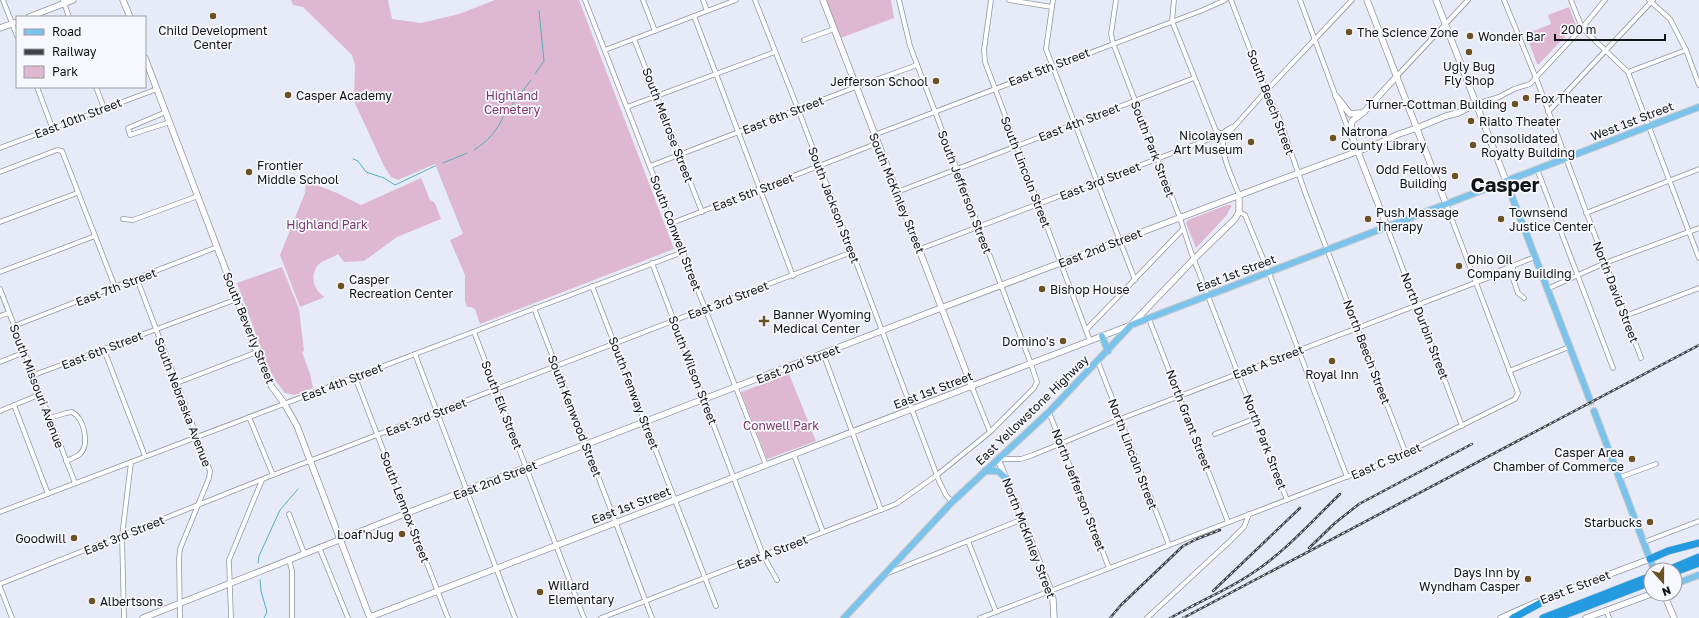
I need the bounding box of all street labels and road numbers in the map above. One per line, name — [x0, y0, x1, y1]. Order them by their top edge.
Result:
street label: East 5th Street — [1006, 45, 1092, 89]
street label: South Beech Street — [1244, 47, 1298, 157]
street label: South Melrose Street — [639, 65, 697, 185]
street label: East 6th Street — [740, 93, 826, 137]
street label: East 10th Street — [32, 94, 124, 142]
street label: West 1st Street — [1588, 98, 1676, 144]
street label: East 4th Street — [1036, 99, 1122, 144]
street label: South Park Street — [1128, 99, 1178, 199]
street label: South Lincoln Street — [998, 114, 1054, 230]
street label: South Jefferson Street — [935, 128, 995, 256]
street label: South McKinley Street — [866, 131, 928, 256]
street label: South Jackson Street — [805, 145, 863, 266]
street label: East 3rd Street — [1057, 159, 1143, 203]
street label: East 5th Street — [710, 170, 796, 214]
street label: South Conwell Street — [647, 173, 705, 293]
street label: East 2nd Street — [1056, 225, 1144, 271]
street label: North David Street — [1590, 239, 1642, 345]
street label: East 1st Street — [1194, 251, 1278, 295]
street label: East 7th Street — [74, 265, 159, 309]
street label: South Beverly Street — [220, 270, 278, 386]
street label: North Durbin Street — [1398, 270, 1452, 382]
street label: East 3rd Street — [685, 278, 771, 322]
street label: North Beech Street — [1340, 298, 1394, 407]
street label: South Wilson Street — [665, 313, 721, 427]
street label: South Missouri Avenue — [6, 322, 68, 450]
street label: East 6th Street — [59, 328, 145, 372]
street label: South Fenway Street — [606, 334, 663, 452]
street label: South Nebraska Avenue — [151, 335, 215, 469]
street label: East 2nd Street — [754, 341, 842, 387]
street label: East A Street — [1230, 342, 1306, 382]
street label: East Yellowstone Highway — [972, 352, 1092, 468]
street label: South Kenwood Street — [545, 353, 605, 479]
street label: East 4th Street — [299, 359, 385, 404]
street label: South Elk Street — [478, 359, 526, 452]
street label: North Grant Street — [1163, 367, 1215, 473]
street label: East 1st Street — [891, 368, 975, 412]
street label: North Park Street — [1240, 392, 1290, 492]
street label: East 3rd Street — [383, 395, 469, 439]
street label: North Lincoln Street — [1105, 397, 1161, 512]
street label: North Jefferson Street — [1049, 427, 1109, 553]
street label: East C Street — [1349, 439, 1424, 483]
street label: South Lennox Street — [377, 449, 433, 565]
street label: East 2nd Street — [451, 457, 539, 503]
street label: North McKinley Street — [999, 476, 1059, 601]
street label: East 1st Street — [589, 483, 673, 527]
street label: East 3rd Street — [81, 512, 167, 558]
street label: East A Street — [734, 532, 810, 572]
street label: East E Street — [1538, 567, 1612, 607]

